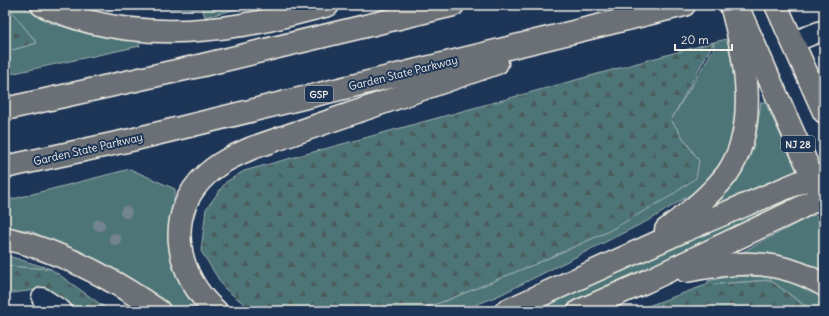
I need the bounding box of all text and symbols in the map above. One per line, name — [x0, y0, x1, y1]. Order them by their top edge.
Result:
scale bar — [675, 26, 732, 52]
text: 20 m — [681, 32, 709, 47]
street label: Garden State Parkway — [347, 53, 459, 93]
road number: GSP — [305, 86, 333, 102]
street label: Garden State Parkway — [32, 130, 144, 168]
road number: NJ 28 — [781, 136, 815, 152]

